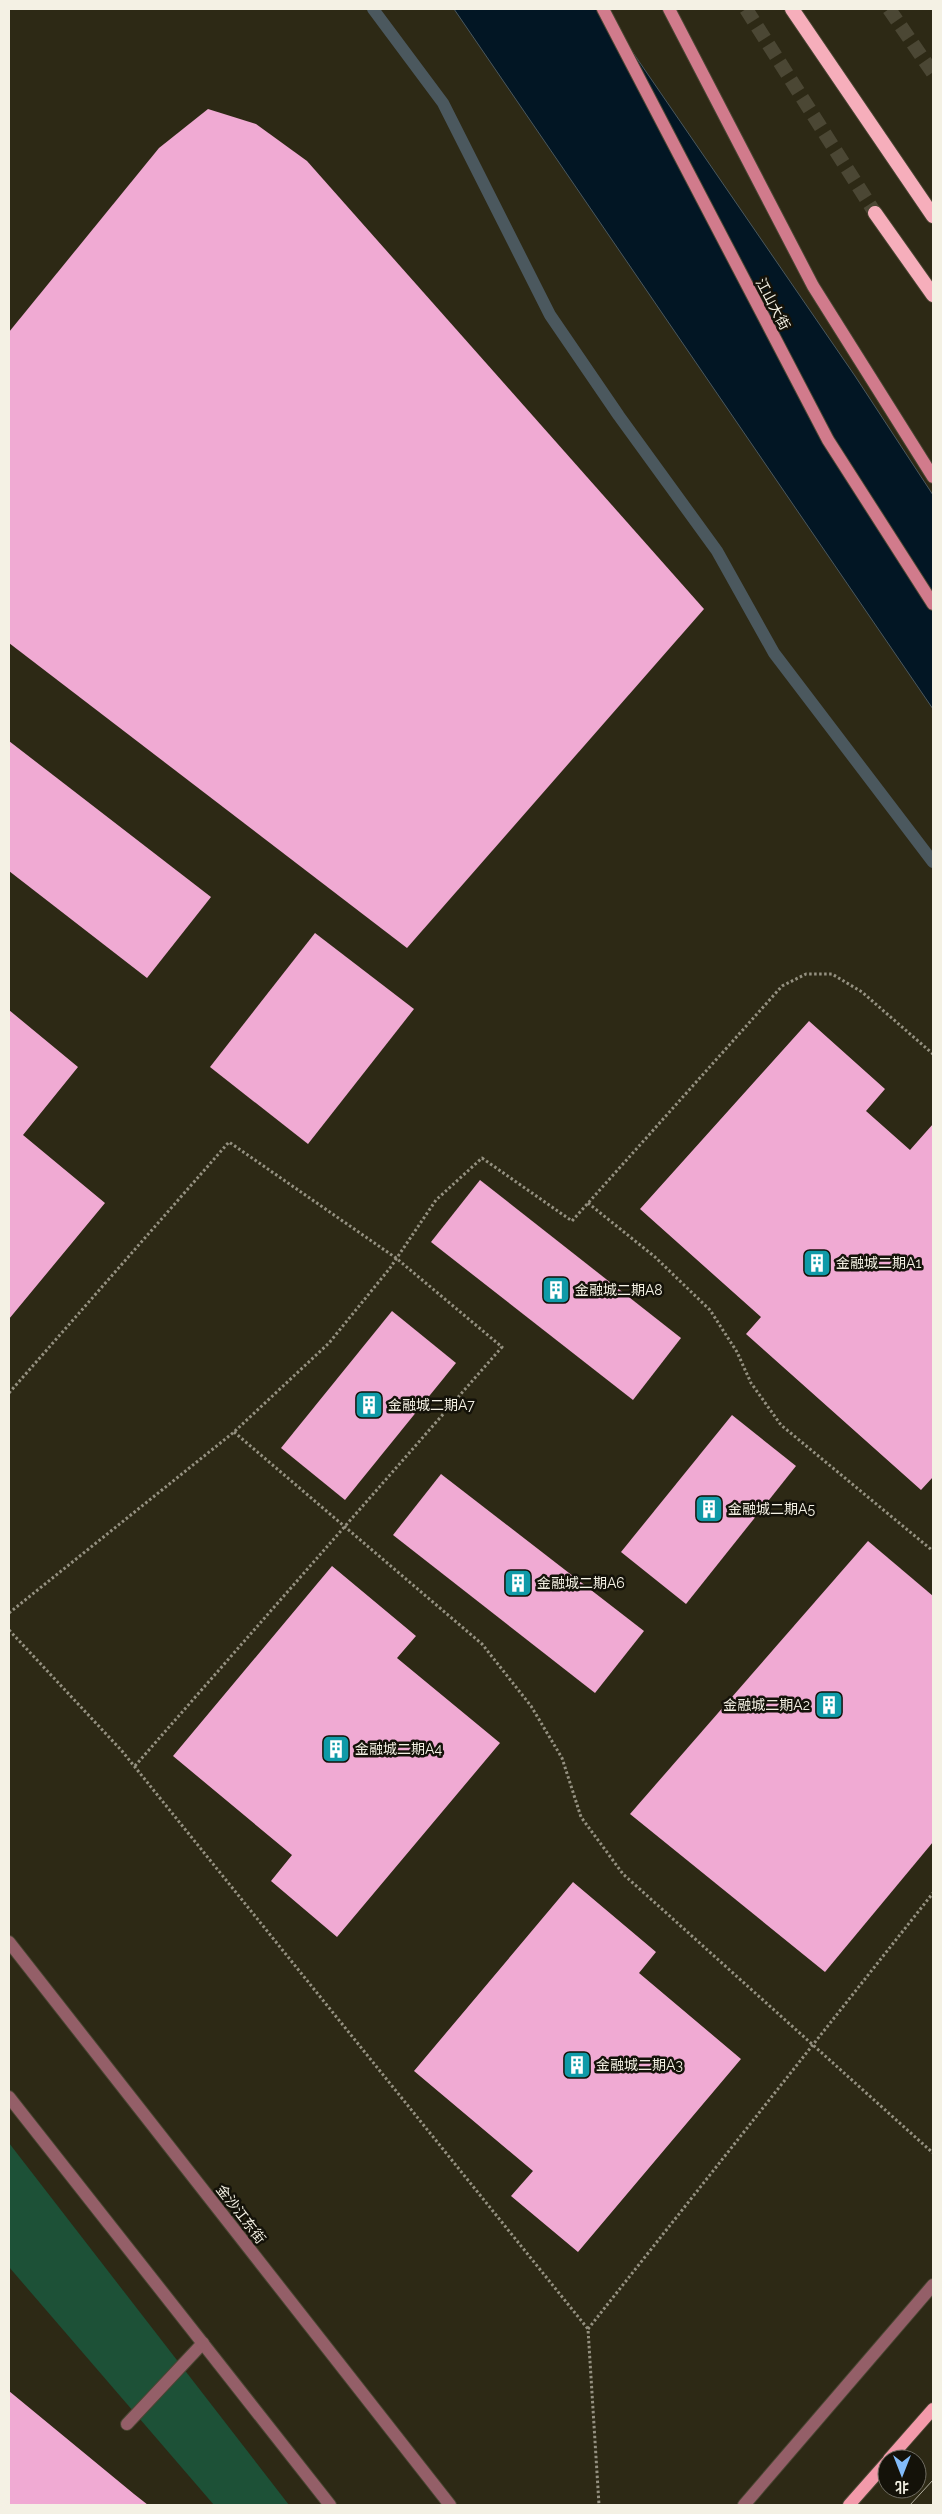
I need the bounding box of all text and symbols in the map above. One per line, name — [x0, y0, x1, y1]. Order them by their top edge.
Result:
street label: 江山大街 — [753, 276, 793, 332]
building icon: 金融城二期A1 — [802, 1248, 832, 1278]
place label: 金融城二期A1 — [836, 1255, 921, 1271]
building icon: 金融城二期A8 — [541, 1275, 571, 1305]
place label: 金融城二期A8 — [575, 1282, 663, 1298]
building icon: 金融城二期A7 — [354, 1390, 384, 1420]
place label: 金融城二期A7 — [388, 1397, 475, 1413]
building icon: 金融城二期A5 — [694, 1494, 724, 1524]
place label: 金融城二期A5 — [728, 1501, 815, 1517]
building icon: 金融城二期A6 — [503, 1568, 533, 1598]
place label: 金融城二期A6 — [537, 1575, 625, 1591]
building icon: 金融城二期A2 — [814, 1690, 844, 1720]
place label: 金融城二期A2 — [723, 1697, 810, 1713]
building icon: 金融城二期A4 — [321, 1734, 351, 1764]
place label: 金融城二期A4 — [355, 1741, 442, 1757]
building icon: 金融城二期A3 — [562, 2050, 592, 2080]
place label: 金融城二期A3 — [596, 2057, 683, 2073]
street label: 金沙江东街 — [213, 2181, 269, 2247]
north arrow — [877, 2449, 927, 2499]
text: 北 — [895, 2479, 909, 2495]

